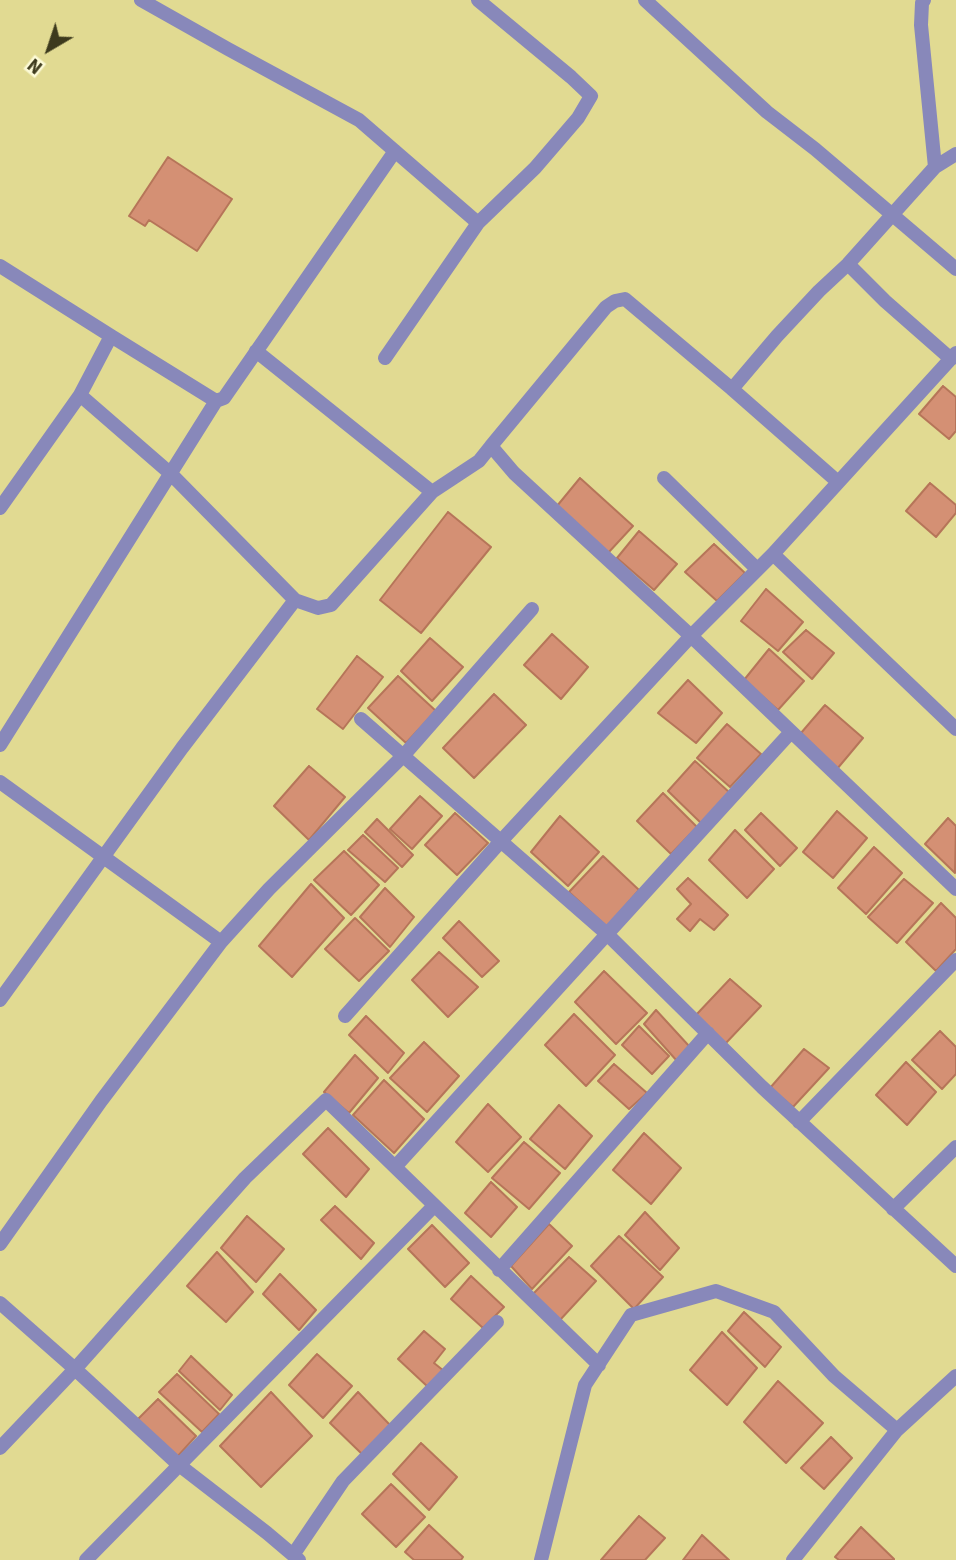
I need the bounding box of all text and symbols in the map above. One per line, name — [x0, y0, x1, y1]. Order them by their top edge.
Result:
north arrow — [14, 14, 84, 84]
text: N — [22, 51, 49, 80]

